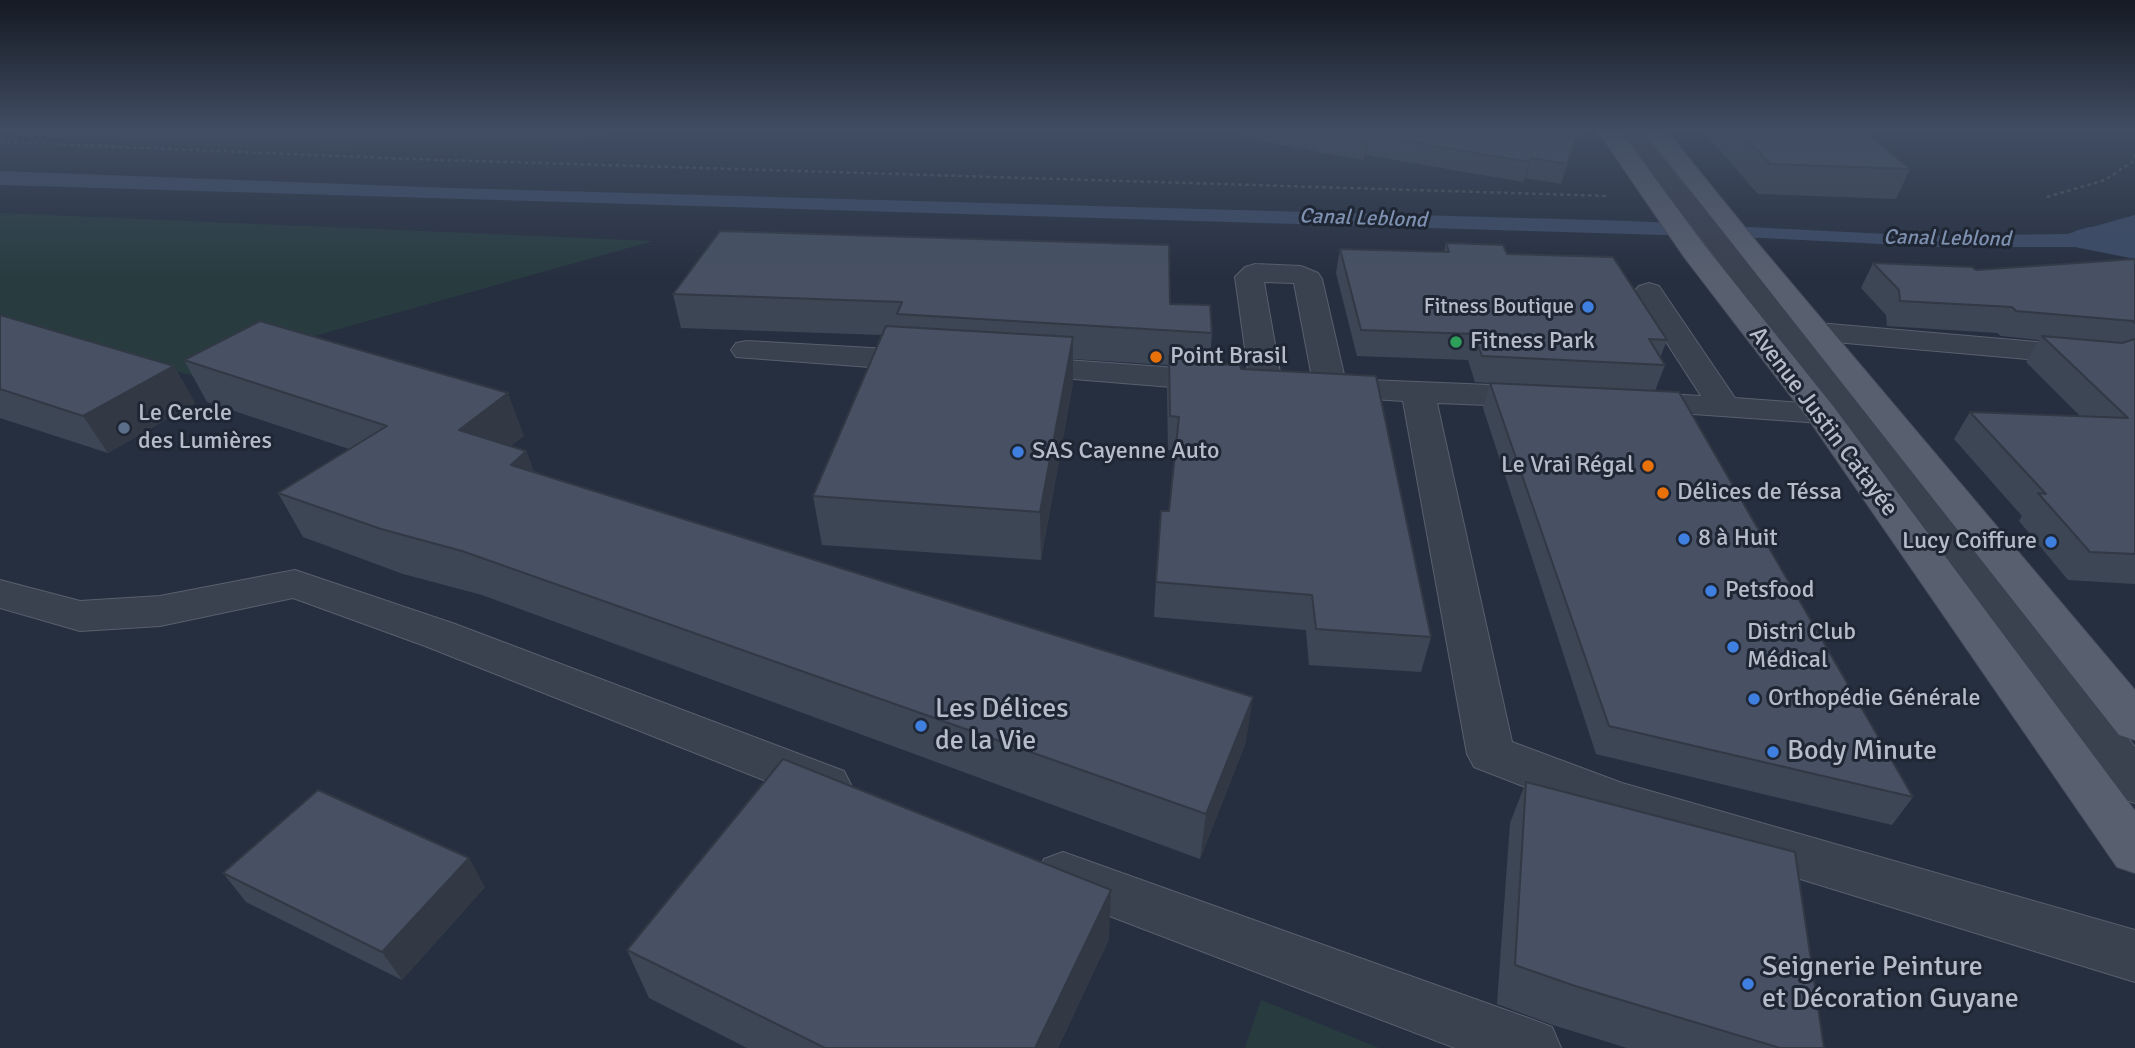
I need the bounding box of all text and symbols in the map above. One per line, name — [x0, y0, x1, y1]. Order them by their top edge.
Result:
water label: Canal Leblond — [1299, 204, 1427, 234]
water label: Canal Leblond — [1883, 225, 2011, 253]
place label: Fitness Boutique — [1424, 294, 1574, 320]
marker: Fitness Boutique — [1580, 299, 1596, 315]
street label: Avenue Justin Catayée — [1742, 322, 1904, 522]
place label: Fitness Park — [1470, 328, 1595, 356]
marker: Fitness Park — [1448, 334, 1464, 350]
place label: Point Brasil — [1170, 343, 1288, 371]
marker: Point Brasil — [1148, 349, 1164, 365]
place label: Le Cercle des Lumières — [138, 400, 272, 456]
marker: Le Cercle des Lumières — [116, 420, 132, 436]
place label: SAS Cayenne Auto — [1032, 438, 1219, 466]
marker: SAS Cayenne Auto — [1010, 444, 1026, 460]
place label: Le Vrai Régal — [1501, 452, 1634, 480]
marker: Le Vrai Régal — [1640, 458, 1656, 474]
place label: Délices de Téssa — [1677, 479, 1842, 507]
marker: Délices de Téssa — [1655, 485, 1671, 501]
place label: 8 à Huit — [1698, 525, 1778, 553]
place label: Lucy Coiffure — [1902, 528, 2037, 556]
marker: 8 à Huit — [1676, 531, 1692, 547]
marker: Lucy Coiffure — [2043, 534, 2059, 550]
place label: Petsfood — [1725, 577, 1814, 605]
marker: Petsfood — [1703, 583, 1719, 599]
place label: Distri Club Médical — [1747, 619, 1856, 675]
marker: Distri Club Médical — [1725, 639, 1741, 655]
place label: Orthopédie Générale — [1768, 685, 1980, 713]
marker: Orthopédie Générale — [1746, 691, 1762, 707]
place label: Les Délices de la Vie — [935, 693, 1068, 759]
marker: Les Délices de la Vie — [913, 718, 929, 734]
place label: Body Minute — [1787, 735, 1937, 769]
marker: Body Minute — [1765, 744, 1781, 760]
place label: Seignerie Peinture et Décoration Guyane — [1762, 951, 2019, 1017]
marker: Seignerie Peinture et Décoration Guyane — [1740, 976, 1756, 992]

